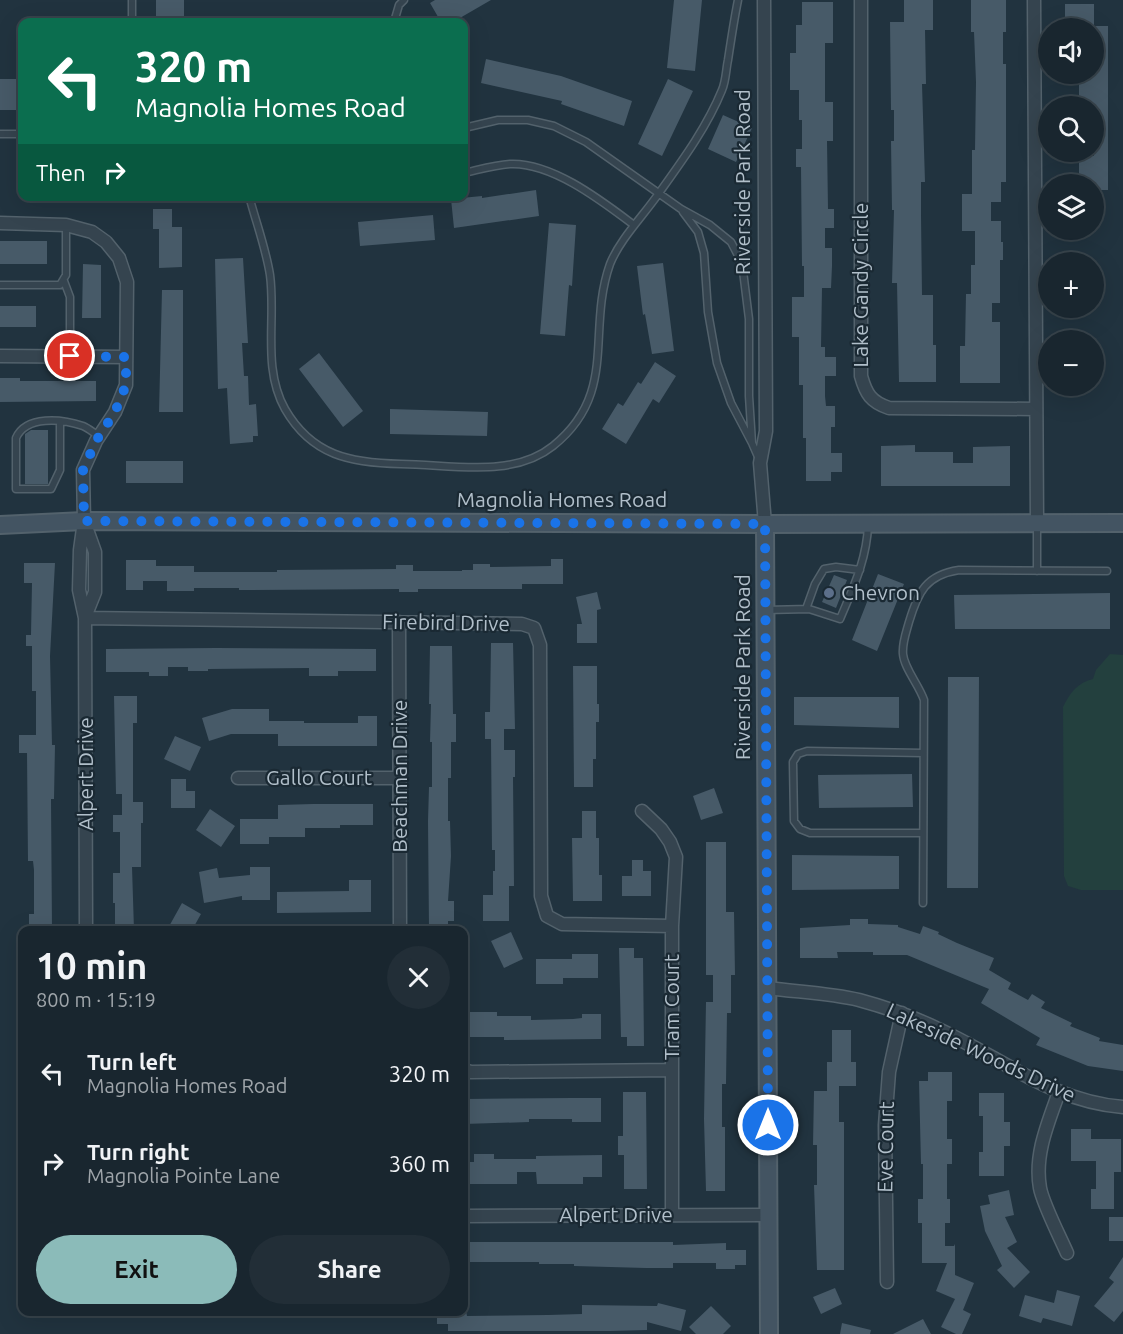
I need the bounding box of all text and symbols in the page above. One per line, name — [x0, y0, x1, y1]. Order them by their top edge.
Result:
map controls — [1038, 18, 1104, 396]
button: sound — [1038, 18, 1104, 84]
icon: left — [36, 42, 114, 120]
text: 320 m — [135, 43, 252, 90]
street label: Riverside Park Road — [730, 89, 754, 275]
text: Magnolia Homes Road — [135, 92, 406, 122]
button: search — [1038, 96, 1104, 162]
icon: right — [98, 156, 131, 189]
text: Then — [36, 160, 86, 185]
button: layers — [1038, 174, 1104, 240]
street label: Lake Gandy Circle — [848, 203, 872, 367]
button: + — [1038, 252, 1104, 318]
pin — [44, 330, 95, 381]
button: − — [1038, 330, 1104, 396]
icon: arrive — [53, 339, 86, 372]
street label: Magnolia Homes Road — [457, 487, 667, 511]
street label: Riverside Park Road — [730, 574, 754, 760]
place label: Chevron — [841, 580, 920, 604]
marker: Chevron — [822, 586, 836, 600]
street label: Firebird Drive — [382, 609, 510, 635]
street label: Beachman Drive — [387, 700, 411, 852]
street label: Alpert Drive — [73, 717, 97, 831]
street label: Gallo Court — [266, 765, 372, 789]
text: 10 min — [36, 945, 147, 986]
button: close — [387, 946, 450, 1009]
street label: Tram Court — [659, 954, 683, 1060]
text: 800 m · 15:19 — [36, 988, 156, 1011]
street label: Lakeside Woods Drive — [883, 998, 1080, 1106]
text: Turn left — [87, 1049, 177, 1074]
icon: left — [36, 1057, 69, 1090]
text: 320 m — [389, 1061, 450, 1086]
text: Magnolia Homes Road — [87, 1074, 288, 1097]
position arrow — [736, 1093, 800, 1157]
street label: Eve Court — [872, 1101, 898, 1193]
text: Turn right — [87, 1139, 189, 1164]
icon: right — [36, 1147, 69, 1180]
text: 360 m — [389, 1151, 450, 1176]
text: Magnolia Pointe Lane — [87, 1164, 280, 1187]
street label: Alpert Drive — [559, 1202, 673, 1226]
button: Exit — [36, 1235, 237, 1304]
button: Share — [249, 1235, 450, 1304]

